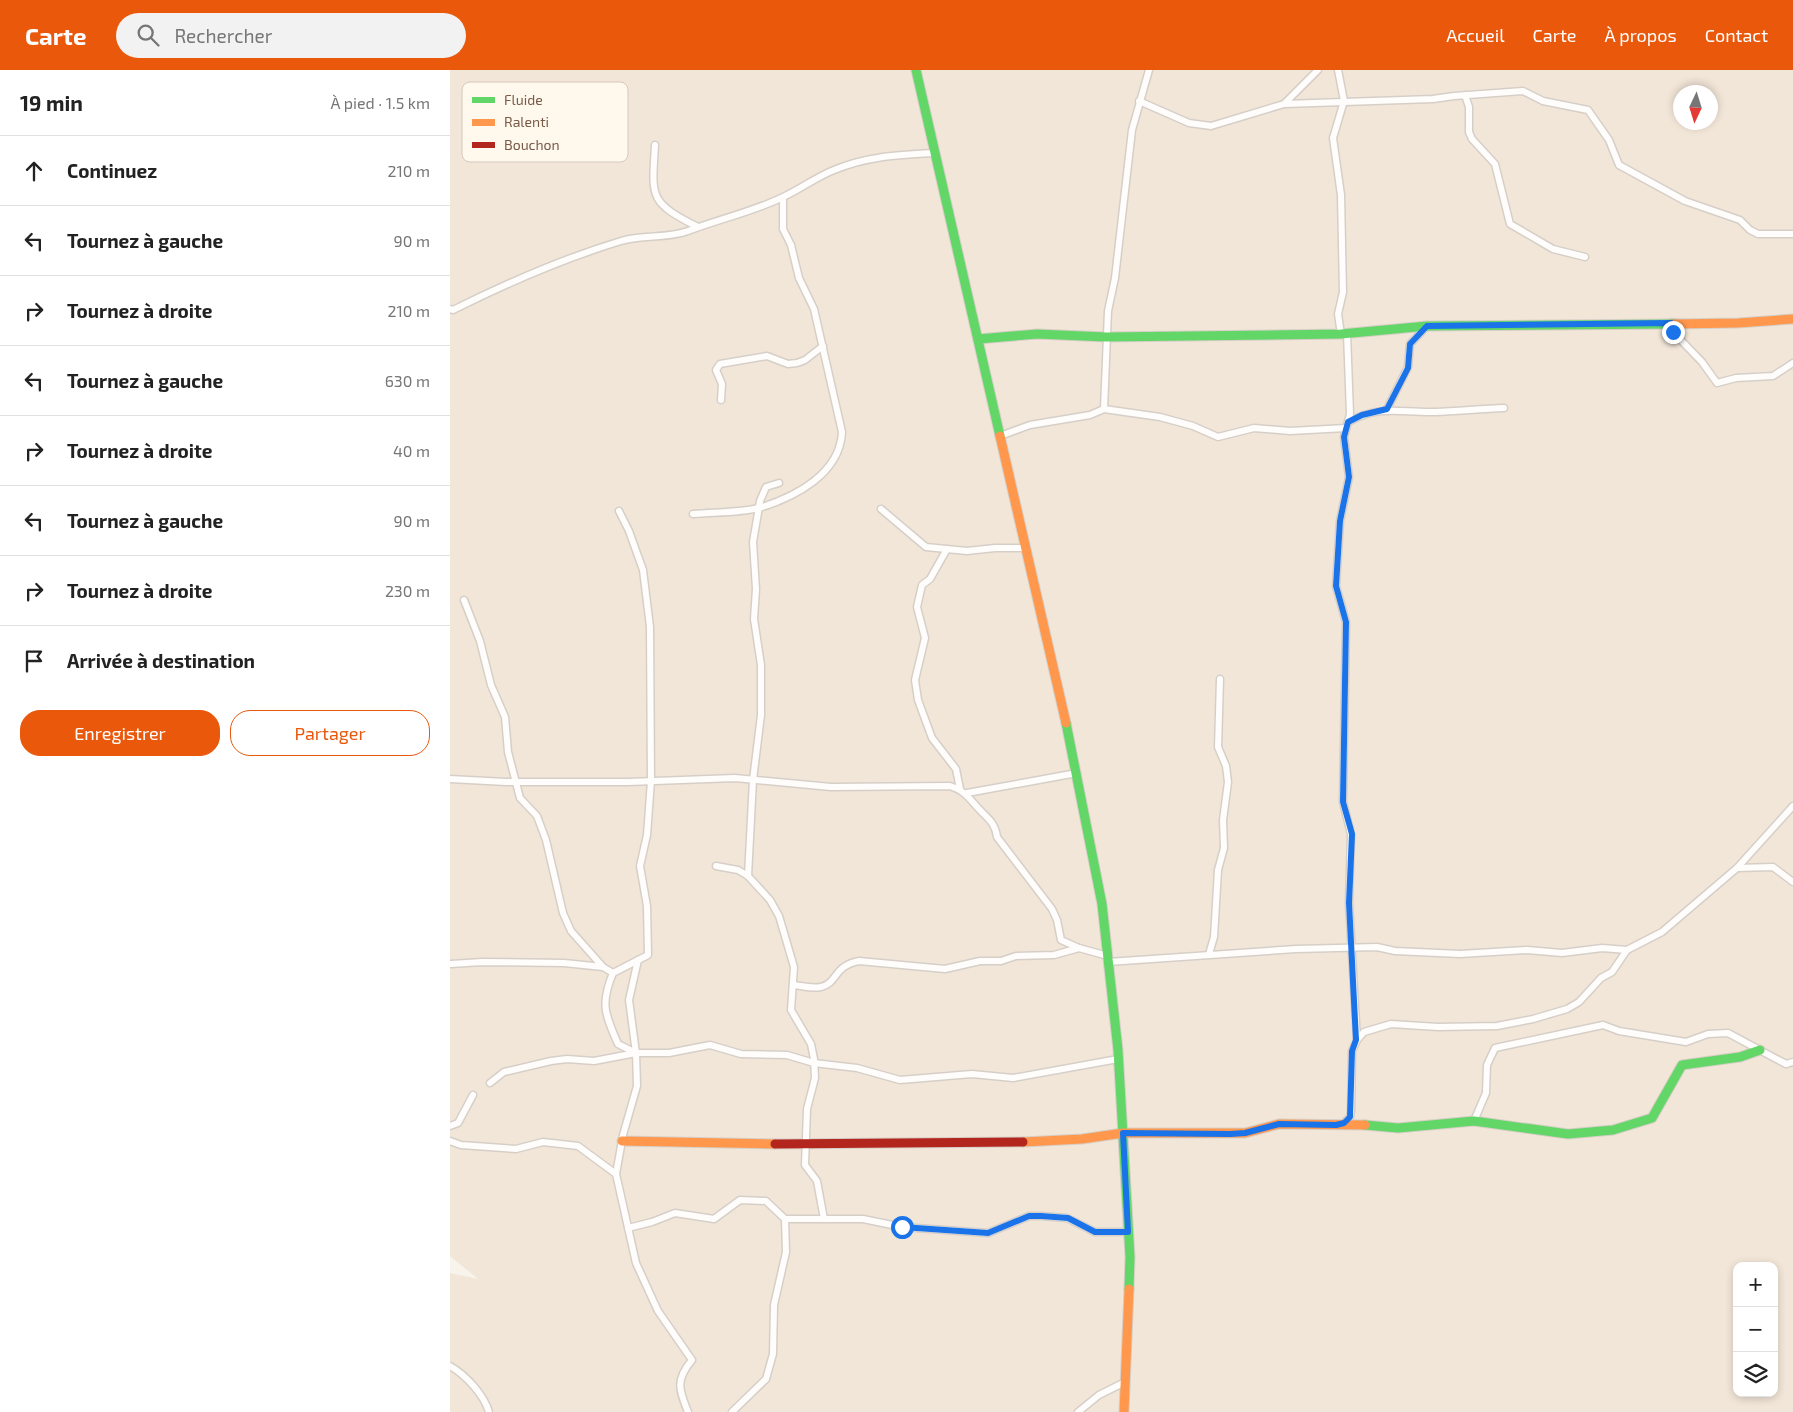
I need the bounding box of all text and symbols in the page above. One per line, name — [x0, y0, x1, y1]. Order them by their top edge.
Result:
search box — [116, 13, 466, 58]
text: Carte — [25, 21, 86, 50]
icon: search — [134, 21, 162, 49]
text: Rechercher — [174, 24, 272, 47]
text: Accueil — [1446, 24, 1505, 46]
text: Carte — [1533, 24, 1576, 46]
text: À propos — [1604, 24, 1677, 46]
text: Contact — [1705, 24, 1768, 46]
legend — [462, 82, 628, 162]
north arrow — [1673, 85, 1718, 130]
text: 19 min — [20, 90, 83, 115]
text: Fluide — [504, 91, 543, 108]
text: À pied · 1.5 km — [331, 93, 430, 112]
text: Ralenti — [504, 113, 549, 130]
text: Bouchon — [504, 136, 560, 153]
icon: ahead — [20, 157, 48, 185]
text: Continuez — [67, 159, 157, 182]
text: 210 m — [387, 161, 430, 180]
icon: left — [20, 227, 48, 255]
text: Tournez à gauche — [67, 229, 223, 252]
text: 90 m — [394, 231, 430, 250]
icon: right — [20, 297, 48, 325]
text: Tournez à droite — [67, 299, 213, 322]
text: 210 m — [387, 301, 430, 320]
route end — [1662, 321, 1685, 344]
icon: left — [20, 367, 48, 395]
text: Tournez à gauche — [67, 369, 223, 392]
text: 630 m — [385, 371, 430, 390]
icon: right — [20, 437, 48, 465]
text: Tournez à droite — [67, 439, 213, 462]
text: 40 m — [393, 441, 430, 460]
icon: left — [20, 507, 48, 535]
text: Tournez à gauche — [67, 509, 223, 532]
text: 90 m — [394, 511, 430, 530]
icon: right — [20, 577, 48, 605]
text: Tournez à droite — [67, 579, 213, 602]
text: 230 m — [385, 581, 430, 600]
icon: arrive — [20, 647, 48, 675]
text: Arrivée à destination — [67, 649, 255, 672]
button: Enregistrer — [20, 710, 220, 756]
button: Partager — [230, 710, 430, 756]
route start — [891, 1216, 914, 1239]
map controls — [1733, 1262, 1778, 1397]
button: + — [1733, 1262, 1778, 1307]
button: − — [1733, 1307, 1778, 1352]
button: layers — [1733, 1352, 1778, 1397]

